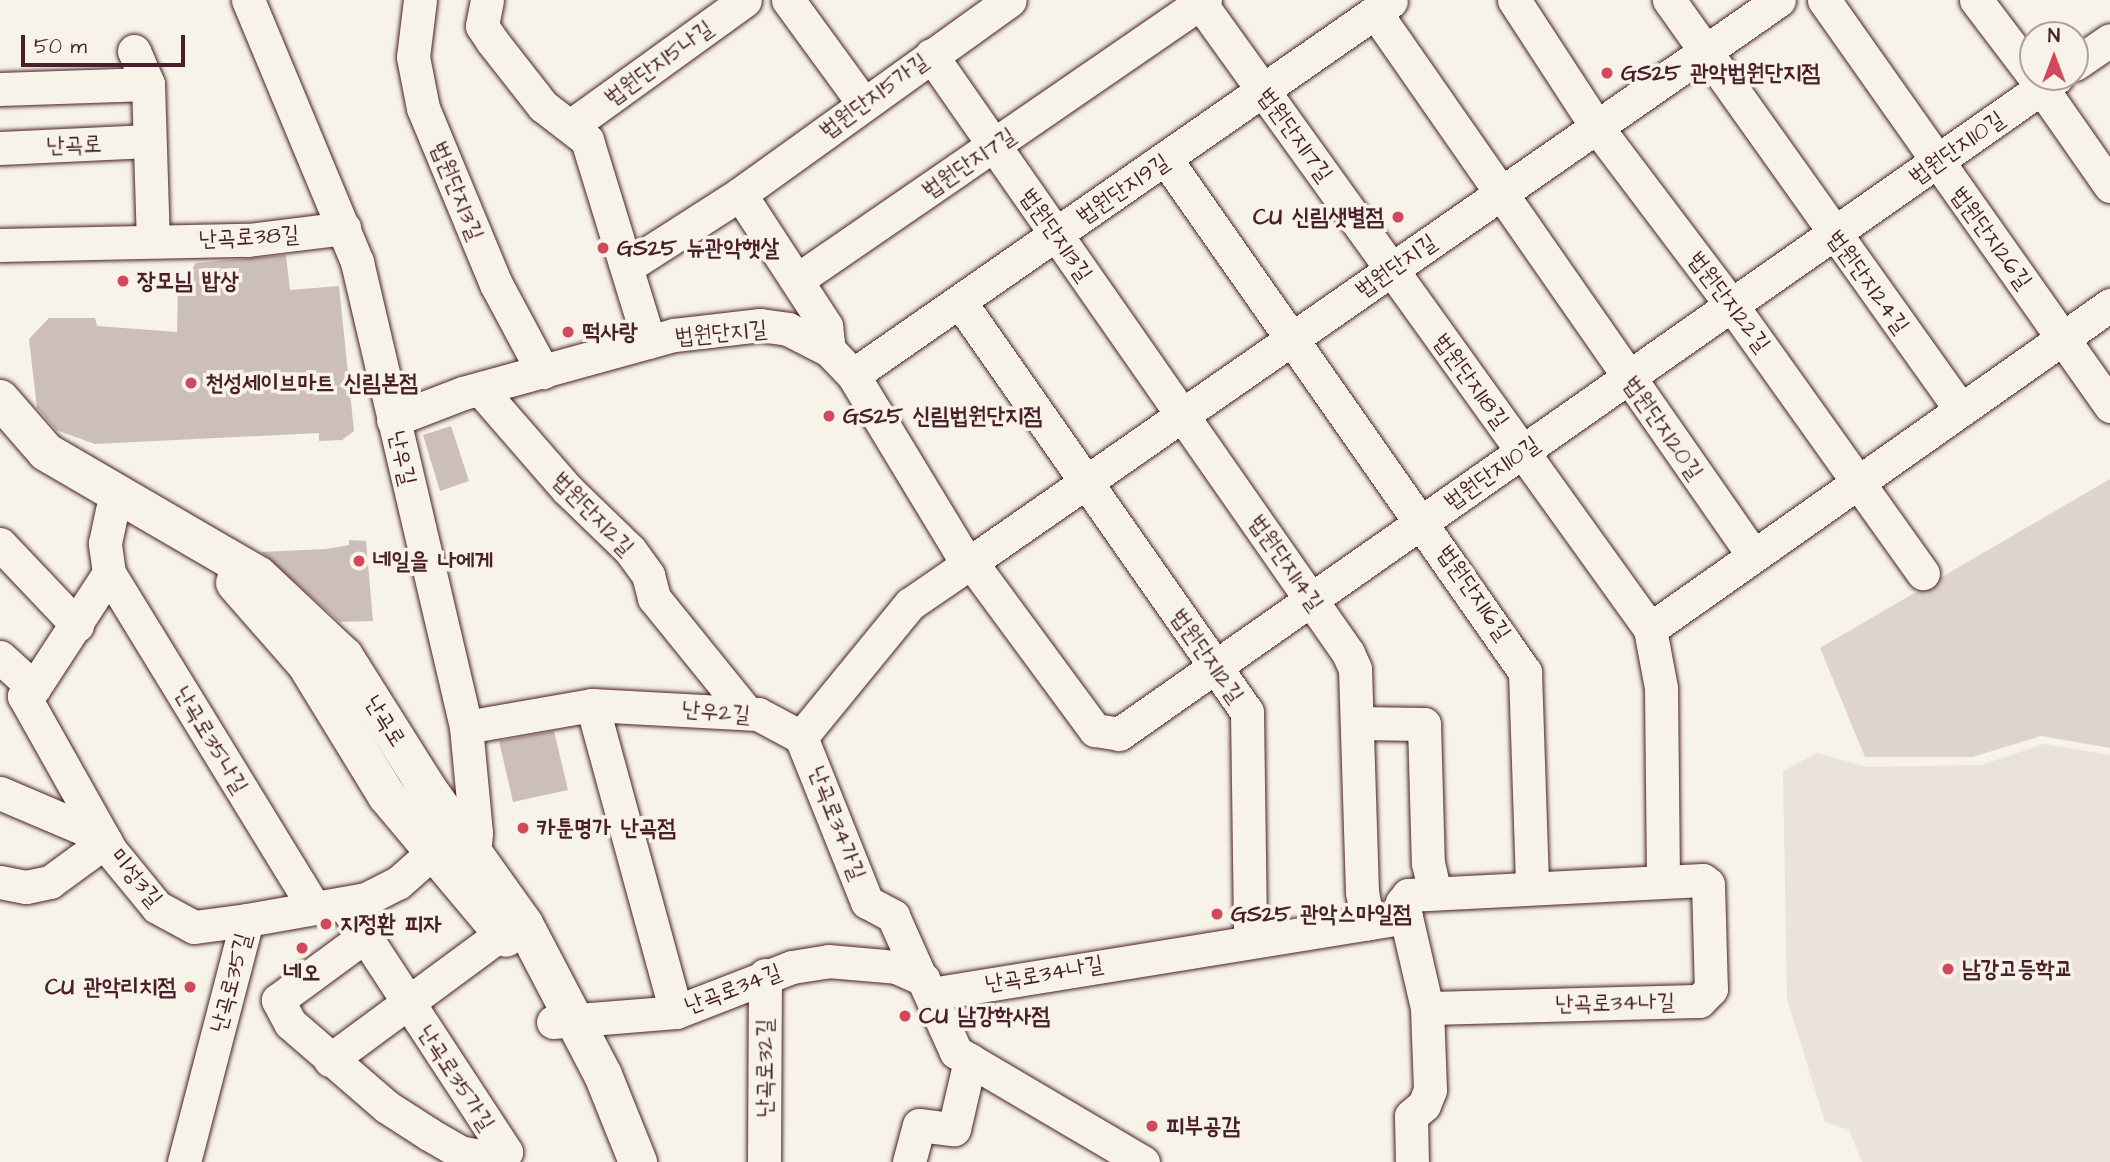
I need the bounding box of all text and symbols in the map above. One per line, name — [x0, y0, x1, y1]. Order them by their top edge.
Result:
street label: 법원단지5나길 — [599, 14, 719, 112]
scale bar — [24, 21, 189, 65]
north arrow — [2019, 21, 2089, 91]
text: N — [2048, 23, 2060, 50]
text: 50 m — [34, 32, 87, 61]
street label: 법원단지5가길 — [814, 47, 934, 145]
place label: GS25 관악법원단지점 — [1621, 59, 1820, 87]
marker: GS25 관악법원단지점 — [1599, 65, 1615, 81]
street label: 법원단지17길 — [1252, 83, 1338, 187]
street label: 법원단지10길 — [1904, 105, 2010, 191]
street label: 법원단지7길 — [917, 122, 1021, 204]
street label: 난곡로 — [46, 130, 102, 160]
street label: 법원단지3길 — [425, 138, 489, 244]
street label: 법원단지9길 — [1071, 148, 1175, 230]
street label: 법원단지26길 — [1945, 181, 2037, 295]
street label: 법원단지13길 — [1014, 183, 1098, 287]
place label: CU 신림샛별점 — [1253, 203, 1384, 231]
marker: CU 신림샛별점 — [1390, 209, 1406, 225]
street label: 난곡로38길 — [198, 221, 300, 253]
street label: 법원단지24길 — [1821, 225, 1915, 339]
street label: 법원단지길 — [1350, 228, 1442, 304]
place label: GS25 뉴관악햇살 — [617, 234, 779, 262]
marker: GS25 뉴관악햇살 — [595, 240, 611, 256]
street label: 법원단지22길 — [1682, 246, 1776, 358]
place label: 장모님 밥상 — [137, 267, 239, 295]
marker: 장모님 밥상 — [115, 273, 131, 289]
street label: 법원단지길 — [674, 315, 768, 351]
place label: 떡사랑 — [582, 318, 638, 346]
marker: 떡사랑 — [560, 324, 576, 340]
street label: 법원단지18길 — [1427, 328, 1515, 434]
place label: 천성세이브마트 신림본점 — [205, 369, 418, 397]
street label: 법원단지20길 — [1617, 371, 1709, 485]
marker: 천성세이브마트 신림본점 — [183, 375, 199, 391]
place label: GS25 신림법원단지점 — [843, 402, 1042, 430]
marker: GS25 신림법원단지점 — [821, 408, 837, 424]
street label: 난우길 — [382, 428, 422, 488]
street label: 법원단지10길 — [1439, 430, 1545, 516]
street label: 법원단지2길 — [546, 466, 640, 562]
street label: 법원단지14길 — [1243, 510, 1329, 616]
street label: 법원단지16길 — [1431, 540, 1517, 646]
place label: 네일을 나에게 — [373, 547, 493, 575]
marker: 네일을 나에게 — [351, 553, 367, 569]
street label: 법원단지12길 — [1165, 604, 1249, 708]
street label: 난곡로35나길 — [168, 681, 254, 799]
street label: 난곡로 — [359, 690, 411, 752]
street label: 난우2길 — [681, 695, 751, 729]
street label: 난곡로34가길 — [803, 762, 871, 884]
place label: 카툰명가 난곡점 — [537, 814, 676, 842]
marker: 카툰명가 난곡점 — [515, 820, 531, 836]
street label: 미성3길 — [104, 843, 168, 913]
place label: GS25 관악스마일점 — [1231, 900, 1411, 928]
marker: GS25 관악스마일점 — [1209, 906, 1225, 922]
place label: 지정환 피자 — [340, 910, 442, 938]
marker: 지정환 피자 — [318, 916, 334, 932]
street label: 난곡로35길 — [204, 930, 258, 1036]
marker: 네오 — [294, 940, 310, 956]
street label: 난곡로34나길 — [983, 950, 1105, 998]
place label: 남강고등학교 — [1962, 955, 2073, 983]
street label: 난곡로34길 — [681, 958, 785, 1020]
place label: 네오 — [283, 959, 321, 987]
marker: 남강고등학교 — [1940, 961, 1956, 977]
place label: CU 관악리치점 — [45, 973, 176, 1001]
marker: CU 관악리치점 — [182, 979, 198, 995]
street label: 난곡로34나길 — [1555, 988, 1675, 1018]
place label: CU 남강학사점 — [919, 1002, 1050, 1030]
marker: CU 남강학사점 — [897, 1008, 913, 1024]
street label: 난곡로32길 — [751, 1019, 779, 1117]
street label: 난곡로35가길 — [412, 1020, 500, 1136]
place label: 피부공감 — [1166, 1112, 1240, 1140]
marker: 피부공감 — [1144, 1118, 1160, 1134]

